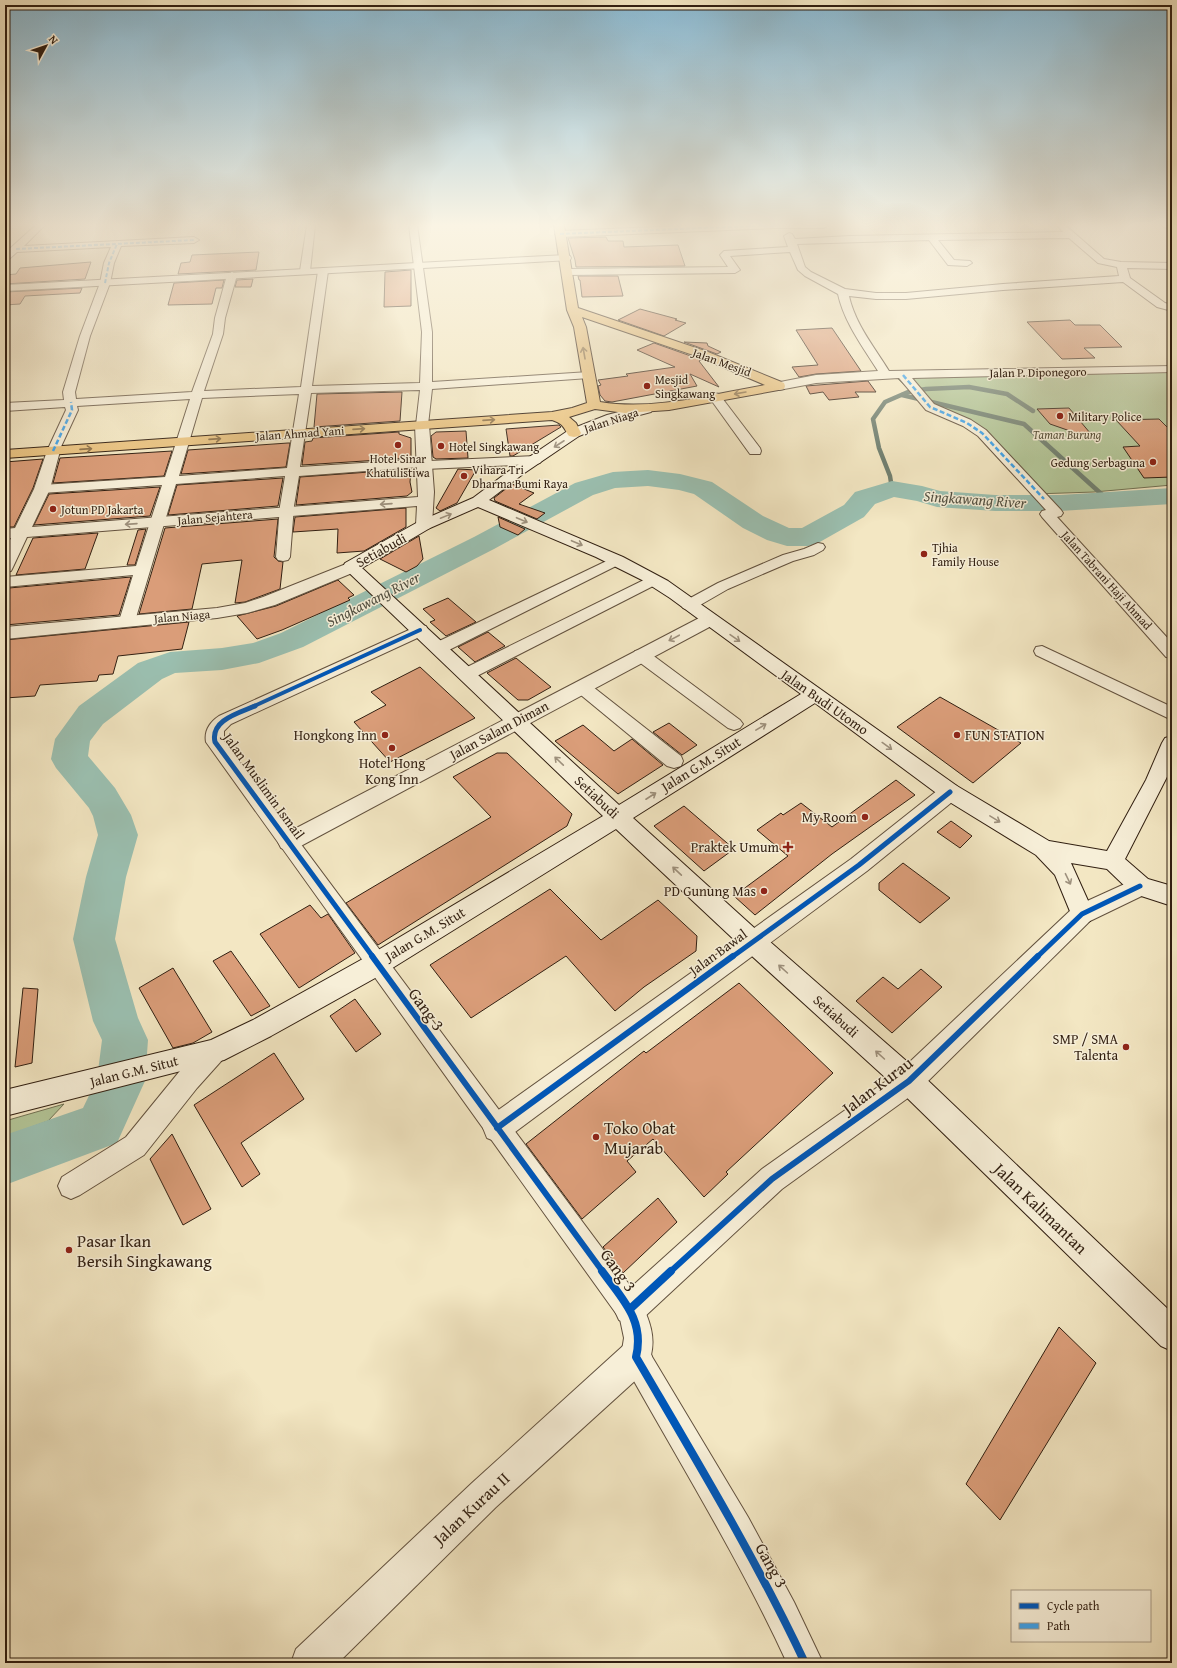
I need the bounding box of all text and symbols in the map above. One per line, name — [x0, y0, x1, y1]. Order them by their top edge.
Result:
north arrow — [26, 26, 66, 66]
text: N — [45, 32, 63, 48]
street label: Jalan Mesjid — [689, 343, 754, 381]
one-way arrow — [580, 347, 588, 360]
street label: Jalan P. Diponegoro — [987, 363, 1087, 381]
place label: Mesjid Singkawang — [655, 371, 715, 402]
marker: Mesjid Singkawang — [642, 381, 652, 391]
one-way arrow — [734, 389, 747, 397]
street label: Jalan Niaga — [580, 403, 641, 437]
place label: Military Police — [1068, 408, 1142, 425]
marker: Military Police — [1055, 411, 1065, 421]
one-way arrow — [482, 417, 495, 424]
street label: Jalan Ahmad Yani — [253, 421, 345, 445]
one-way arrow — [352, 426, 365, 433]
park label: Taman Burung — [1033, 426, 1102, 443]
one-way arrow — [208, 436, 221, 443]
place label: Hotel Singkawang — [449, 438, 539, 455]
marker: Hotel Sinar Khatulistiwa — [393, 440, 403, 450]
one-way arrow — [554, 440, 565, 448]
marker: Hotel Singkawang — [436, 441, 446, 451]
one-way arrow — [79, 445, 92, 452]
place label: Hotel Sinar Khatulistiwa — [366, 450, 430, 481]
place label: Gedung Serbaguna — [1051, 454, 1145, 471]
marker: Gedung Serbaguna — [1148, 457, 1158, 467]
place label: Vihara Tri Dharma Bumi Raya — [472, 461, 568, 492]
marker: Vihara Tri Dharma Bumi Raya — [459, 471, 469, 481]
water label: Singkawang River — [923, 485, 1027, 513]
place label: Jotun PD Jakarta — [59, 501, 144, 518]
one-way arrow — [380, 501, 393, 508]
marker: Jotun PD Jakarta — [48, 504, 58, 514]
street label: Jalan Sejahtera — [175, 505, 254, 529]
one-way arrow — [440, 511, 452, 519]
one-way arrow — [516, 517, 528, 524]
one-way arrow — [125, 520, 138, 528]
street label: Jalan Tabrani Haji Ahmad — [1057, 525, 1157, 634]
street label: Setiabudi — [352, 528, 410, 572]
place label: Tjhia Family House — [932, 539, 1000, 570]
one-way arrow — [570, 540, 582, 548]
marker: Tjhia Family House — [919, 549, 929, 559]
water label: Singkawang River — [322, 566, 424, 632]
street label: Jalan Niaga — [151, 605, 211, 627]
one-way arrow — [669, 634, 681, 642]
one-way arrow — [730, 634, 741, 642]
street label: Jalan Budi Utomo — [776, 663, 873, 740]
street label: Jalan Salam Diman — [444, 695, 552, 765]
one-way arrow — [755, 723, 767, 731]
place label: Hongkong Inn — [294, 725, 377, 745]
place label: FUN STATION — [965, 725, 1045, 745]
street label: Jalan Muslimin Ismail — [217, 727, 309, 843]
marker: Hongkong Inn — [380, 730, 390, 740]
marker: FUN STATION — [952, 730, 962, 740]
street label: Jalan G.M. Situt — [656, 732, 745, 797]
one-way arrow — [881, 742, 892, 750]
marker: Hotel Hong Kong Inn — [387, 743, 397, 753]
place label: Hotel Hong Kong Inn — [359, 753, 425, 789]
one-way arrow — [554, 757, 564, 766]
street label: Setiabudi — [570, 771, 624, 823]
one-way arrow — [645, 792, 656, 800]
place label: My Room — [802, 807, 858, 827]
marker: My Room — [860, 812, 870, 822]
one-way arrow — [989, 815, 1001, 823]
place label: Praktek Umum — [691, 837, 780, 857]
marker: Praktek Umum — [782, 841, 794, 853]
one-way arrow — [671, 867, 682, 876]
one-way arrow — [1065, 872, 1072, 884]
place label: PD Gunung Mas — [664, 881, 756, 901]
marker: PD Gunung Mas — [759, 886, 769, 896]
street label: Jalan G.M. Situt — [379, 902, 469, 967]
street label: Jalan Bawal — [683, 924, 751, 981]
one-way arrow — [778, 964, 788, 973]
street label: Gang 3 — [403, 982, 451, 1036]
street label: Setiabudi — [809, 990, 863, 1042]
place label: SMP / SMA Talenta — [1053, 1029, 1119, 1065]
marker: SMP / SMA Talenta — [1121, 1042, 1131, 1052]
street label: Jalan G.M. Situt — [86, 1050, 180, 1092]
street label: Jalan Kurau — [835, 1050, 918, 1121]
one-way arrow — [875, 1050, 885, 1059]
place label: Toko Obat Mujarab — [604, 1115, 675, 1160]
marker: Toko Obat Mujarab — [591, 1132, 601, 1142]
street label: Jalan Kalimantan — [987, 1155, 1094, 1260]
place label: Pasar Ikan Bersih Singkawang — [77, 1228, 212, 1273]
street label: Gang 3 — [595, 1243, 643, 1297]
marker: Pasar Ikan Bersih Singkawang — [64, 1245, 74, 1255]
street label: Jalan Kurau II — [426, 1466, 515, 1552]
street label: Gang 3 — [749, 1538, 795, 1592]
legend — [1011, 1590, 1151, 1642]
text: Cycle path — [1047, 1597, 1100, 1614]
text: Path — [1047, 1617, 1070, 1634]

